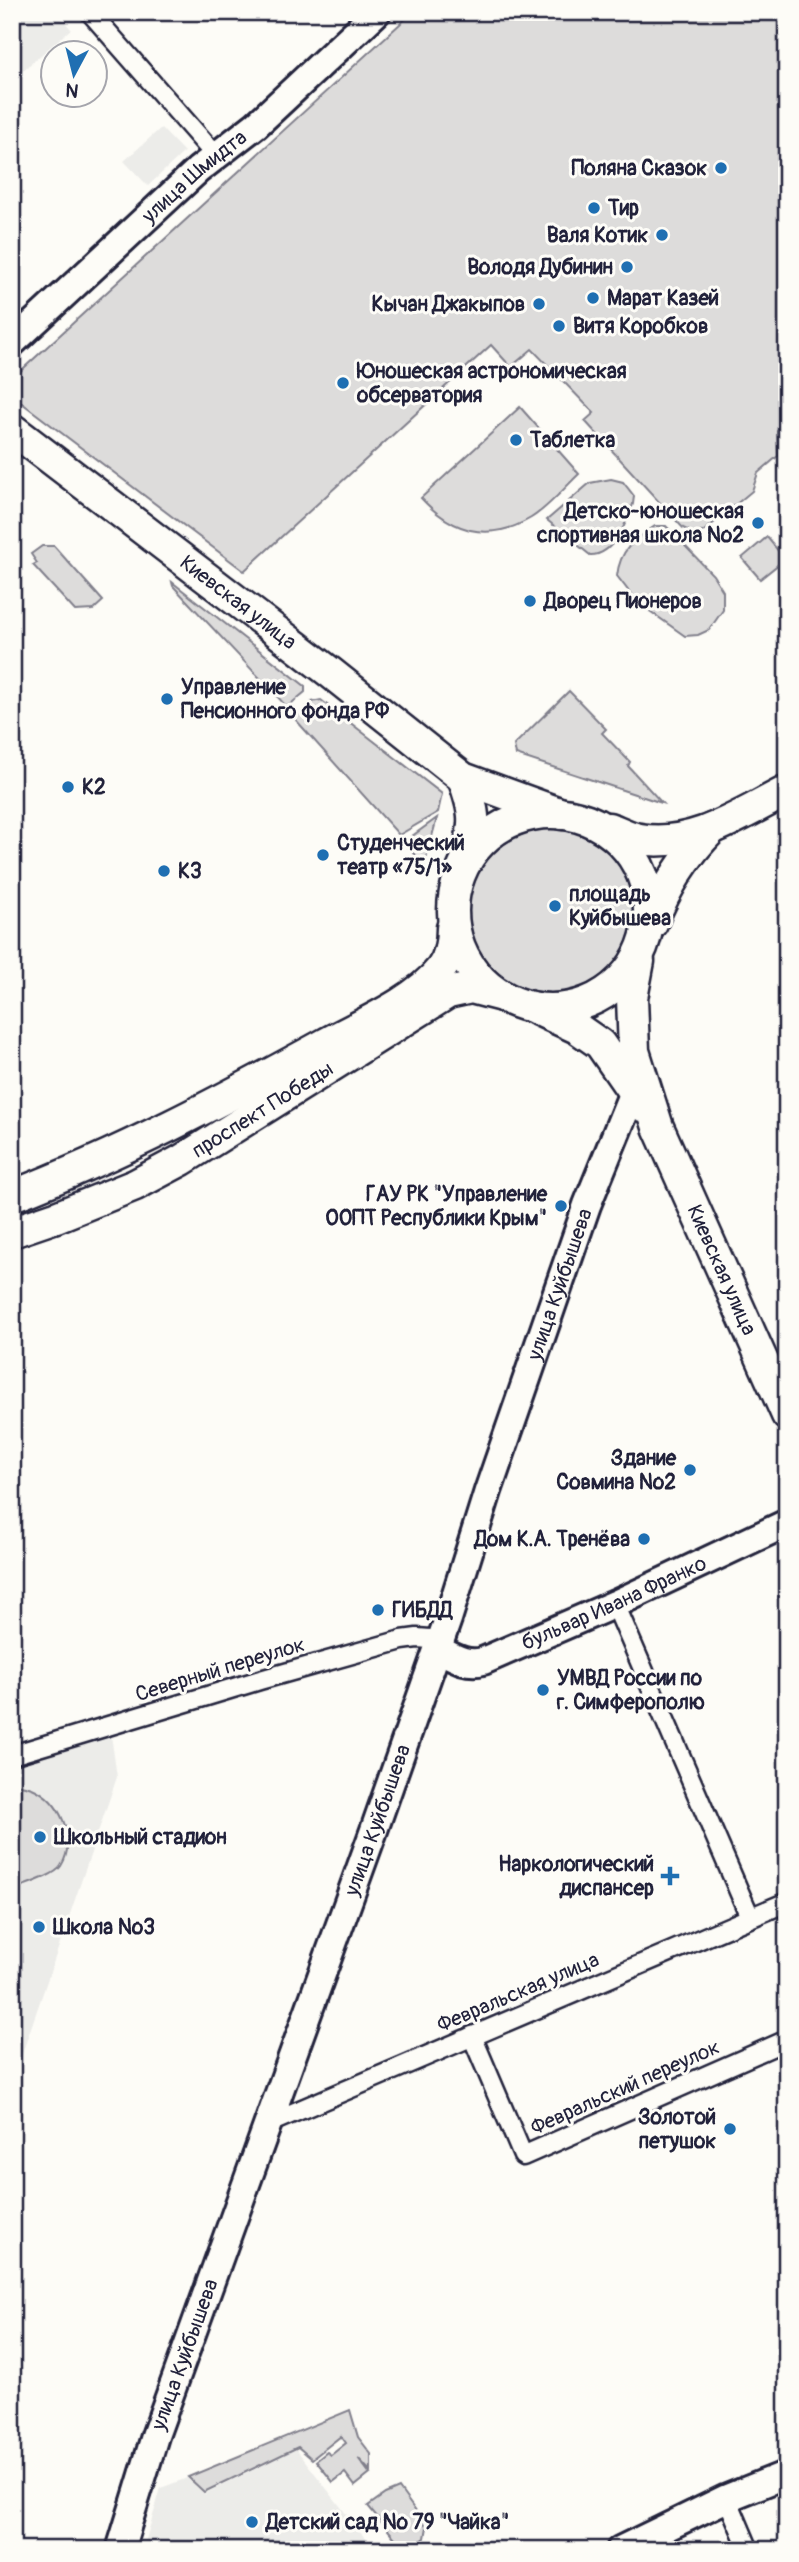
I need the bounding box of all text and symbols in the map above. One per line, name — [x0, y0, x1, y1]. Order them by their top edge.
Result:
north arrow — [38, 38, 108, 108]
text: N — [64, 77, 80, 103]
street label: улица Шмидта — [136, 124, 252, 230]
place label: Поляна Сказок — [572, 155, 707, 182]
marker: Поляна Сказок — [713, 160, 729, 176]
place label: Тир — [607, 195, 639, 222]
marker: Тир — [586, 200, 602, 216]
place label: Валя Котик — [547, 222, 648, 249]
marker: Валя Котик — [654, 227, 670, 243]
place label: Володя Дубинин — [467, 254, 613, 281]
marker: Володя Дубинин — [619, 259, 635, 275]
place label: Марат Казей — [607, 285, 719, 312]
marker: Марат Казей — [585, 290, 601, 306]
place label: Кычан Джакыпов — [372, 291, 525, 318]
marker: Кычан Джакыпов — [531, 296, 547, 312]
place label: Витя Коробков — [573, 313, 708, 340]
marker: Витя Коробков — [551, 318, 567, 334]
place label: Юношеская астрономическая обсерватория — [356, 358, 627, 409]
marker: Юношеская астрономическая обсерватория — [335, 375, 351, 391]
place label: Таблетка — [529, 427, 616, 454]
marker: Таблетка — [508, 432, 524, 448]
place label: Детско-юношеская спортивная школа №2 — [536, 498, 744, 549]
marker: Детско-юношеская спортивная школа №2 — [750, 515, 766, 531]
street label: Киевская улица — [174, 549, 302, 656]
place label: Дворец Пионеров — [542, 588, 702, 615]
marker: Дворец Пионеров — [522, 593, 538, 609]
place label: Управление Пенсионного фонда РФ — [181, 674, 390, 725]
marker: Управление Пенсионного фонда РФ — [159, 691, 175, 707]
place label: К2 — [82, 774, 106, 801]
marker: К2 — [60, 779, 76, 795]
place label: Студенческий театр «75/1» — [337, 830, 465, 881]
marker: Студенческий театр «75/1» — [315, 847, 331, 863]
place label: К3 — [178, 858, 202, 885]
marker: К3 — [156, 863, 172, 879]
place label: площадь Куйбышева — [569, 881, 671, 932]
marker: площадь Куйбышева — [547, 898, 563, 914]
street label: проспект Победы — [187, 1055, 339, 1164]
place label: ГАУ РК "Управление ООПТ Республики Крым" — [325, 1181, 548, 1232]
marker: ГАУ РК "Управление ООПТ Республики Крым" — [553, 1198, 569, 1214]
street label: Киевская улица — [681, 1201, 763, 1340]
street label: улица Куйбышева — [521, 1205, 599, 1365]
place label: Здание Совмина №2 — [556, 1445, 677, 1496]
marker: Здание Совмина №2 — [682, 1462, 698, 1478]
place label: Дом К.А. Тренёва — [472, 1526, 630, 1553]
marker: Дом К.А. Тренёва — [636, 1531, 652, 1547]
street label: бульвар Ивана Франко — [517, 1550, 711, 1657]
place label: ГИБДД — [392, 1597, 454, 1624]
marker: ГИБДД — [370, 1602, 386, 1618]
street label: Северный переулок — [132, 1631, 308, 1708]
place label: УМВД России по г. Симферополю — [556, 1665, 705, 1716]
marker: УМВД России по г. Симферополю — [535, 1682, 551, 1698]
street label: улица Куйбышева — [338, 1741, 417, 1901]
place label: Школьный стадион — [53, 1824, 227, 1851]
marker: Школьный стадион — [32, 1829, 48, 1845]
place label: Наркологический диспансер — [498, 1851, 654, 1902]
marker: Наркологический диспансер — [660, 1866, 680, 1886]
place label: Школа №3 — [52, 1914, 155, 1941]
marker: Школа №3 — [31, 1919, 47, 1935]
street label: Февральская улица — [433, 1946, 603, 2039]
street label: Февральский переулок — [527, 2034, 724, 2141]
place label: Золотой петушок — [638, 2104, 716, 2155]
marker: Золотой петушок — [722, 2121, 738, 2137]
street label: улица Куйбышева — [145, 2275, 225, 2435]
place label: Детский сад № 79 "Чайка" — [264, 2509, 509, 2536]
marker: Детский сад № 79 "Чайка" — [244, 2514, 260, 2530]

